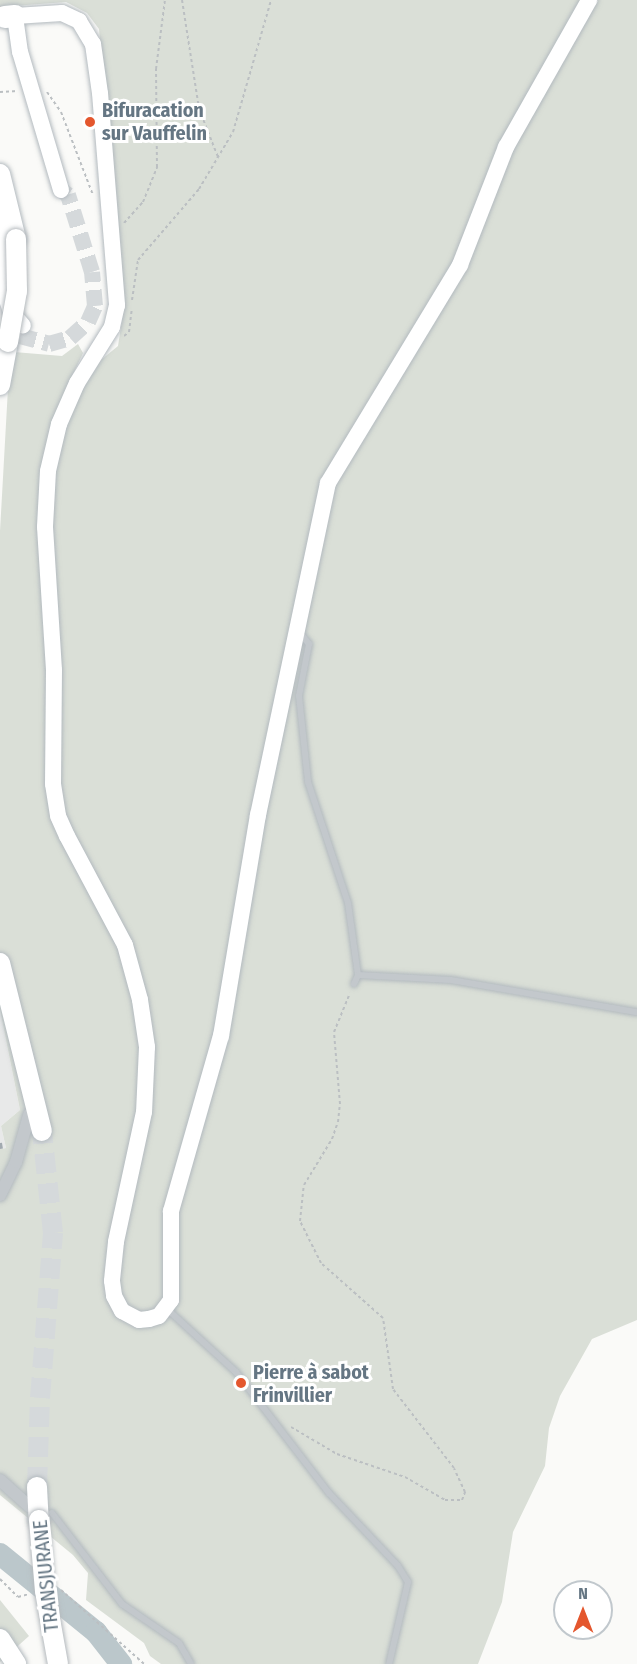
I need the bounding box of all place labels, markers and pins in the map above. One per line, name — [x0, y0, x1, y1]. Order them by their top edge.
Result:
place label: Bifuracation sur Vauffelin — [102, 98, 207, 145]
marker: Bifuracation sur Vauffelin — [83, 115, 97, 129]
place label: Pierre à sabot Frinvillier — [253, 1360, 369, 1407]
marker: Pierre à sabot Frinvillier — [234, 1376, 248, 1390]

